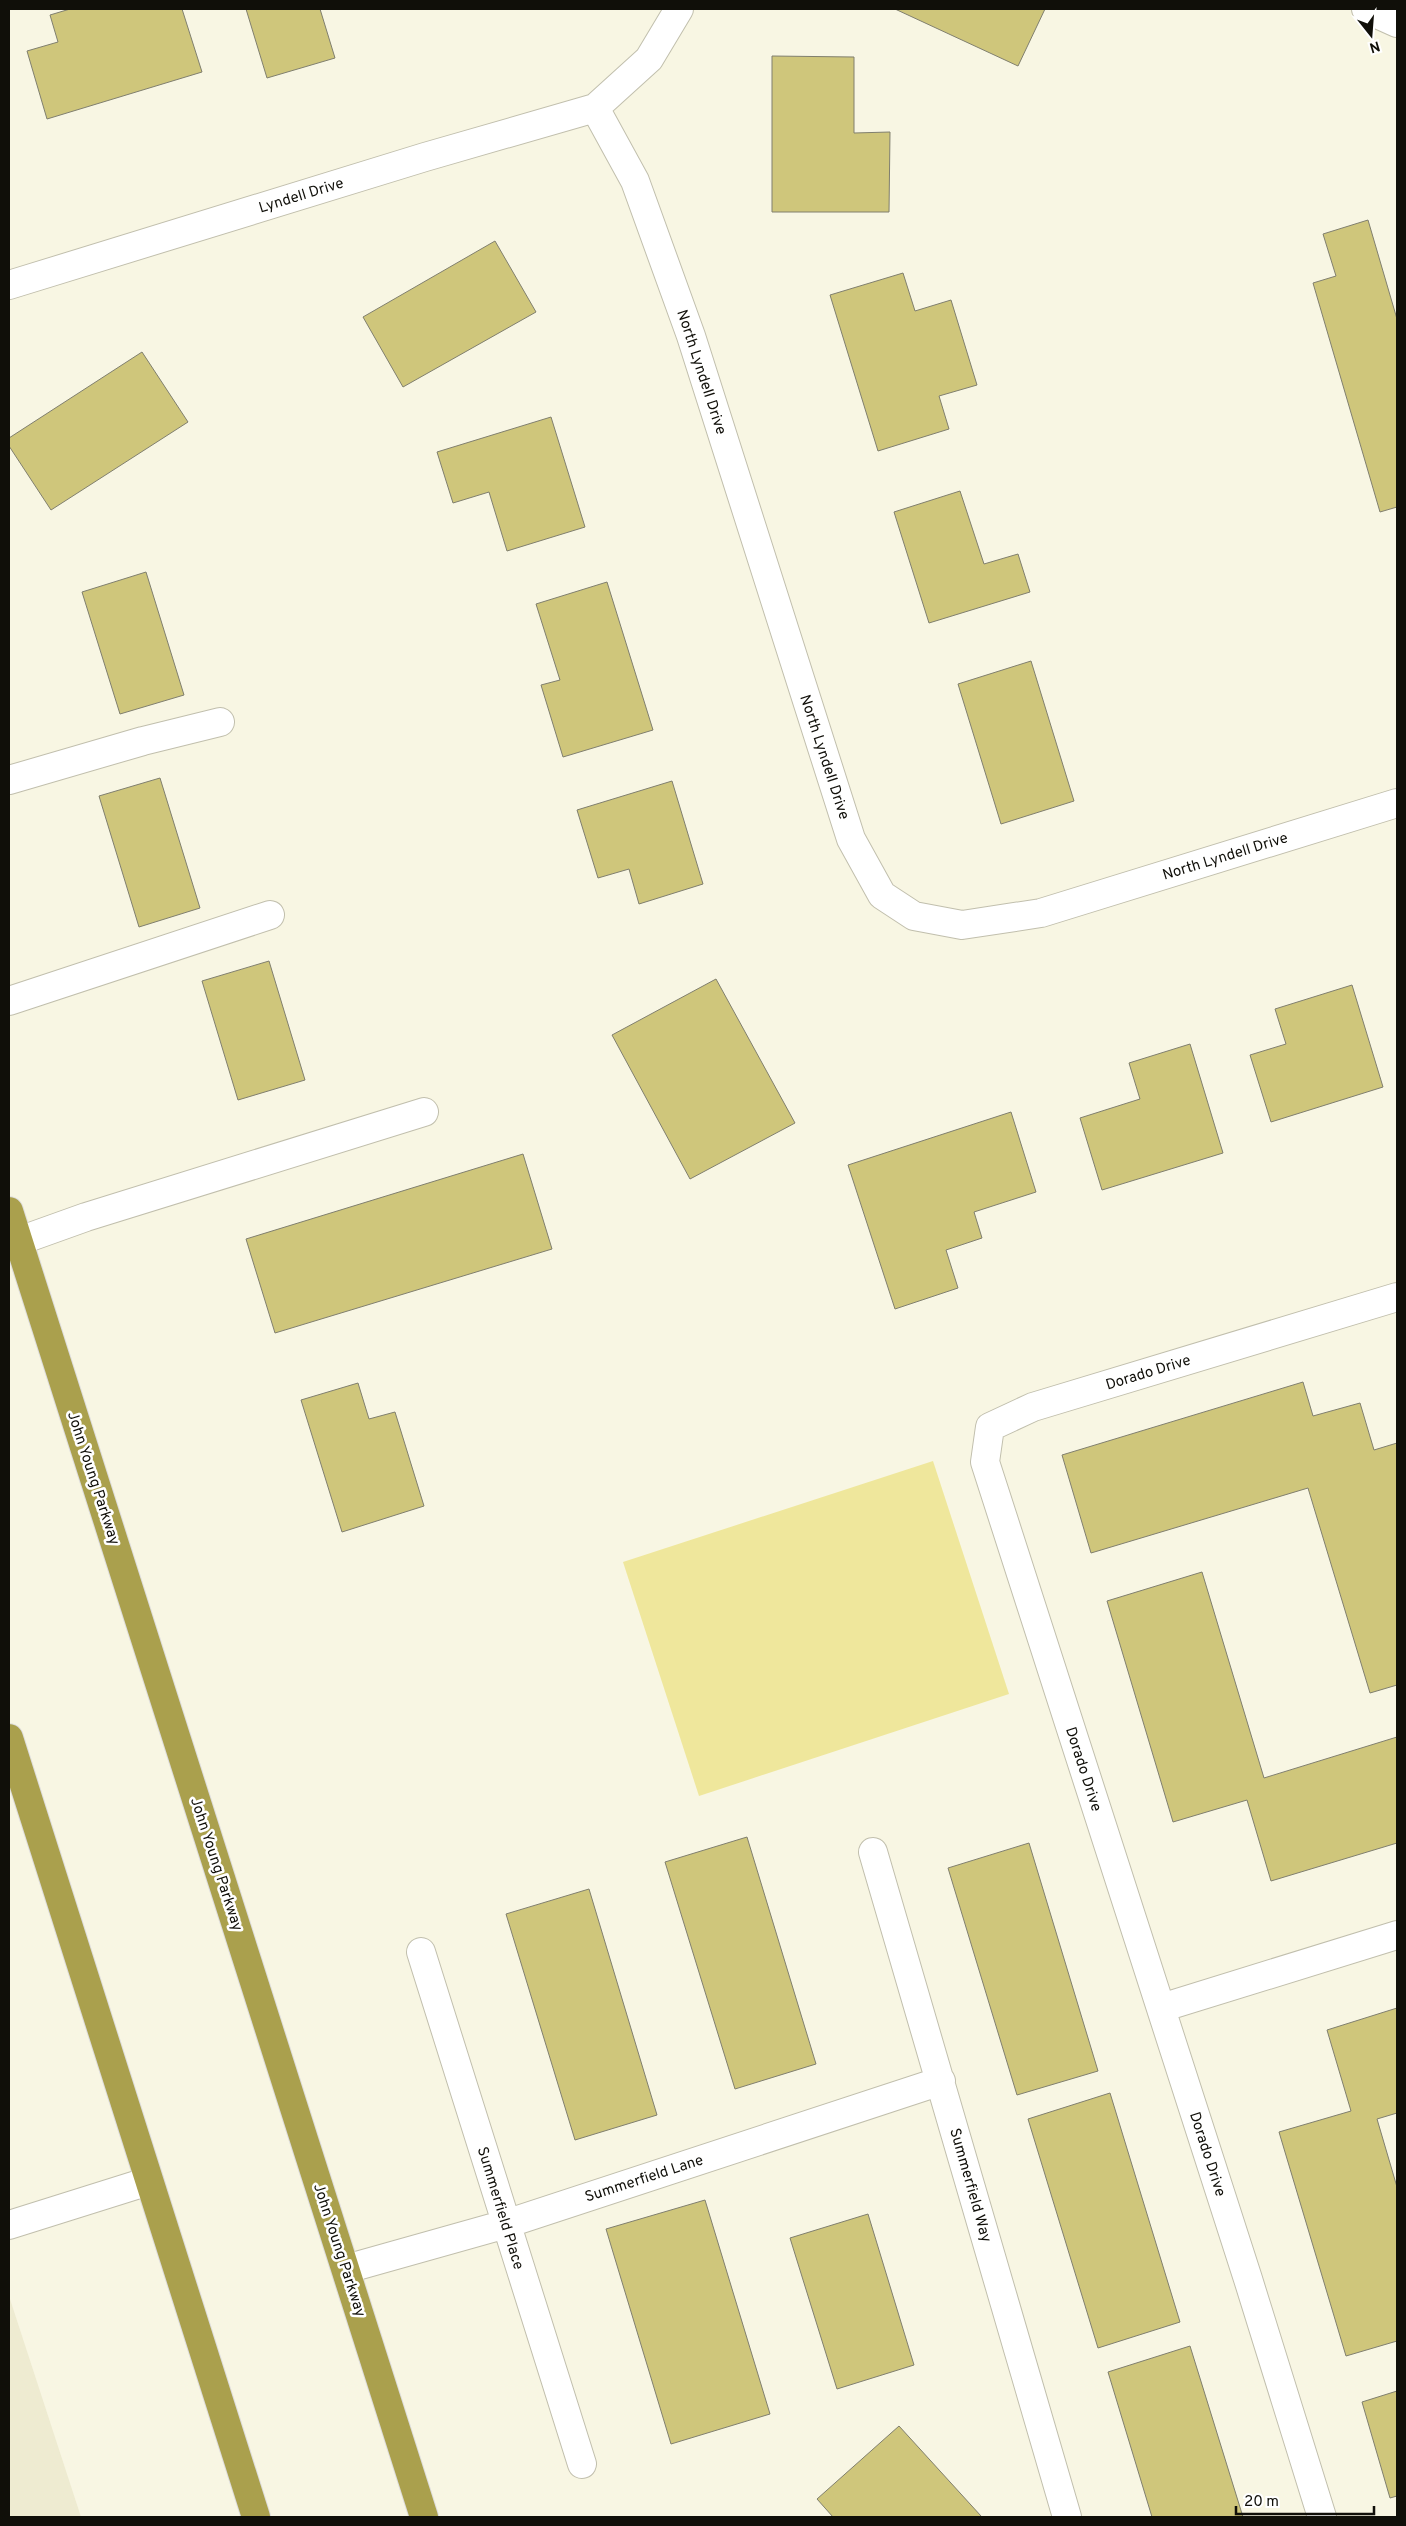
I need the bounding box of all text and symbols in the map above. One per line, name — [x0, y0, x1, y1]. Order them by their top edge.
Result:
north arrow — [1346, 10, 1396, 60]
text: N — [1367, 36, 1382, 56]
street label: Lyndell Drive — [257, 174, 346, 218]
street label: North Lyndell Drive — [671, 308, 730, 437]
street label: North Lyndell Drive — [794, 693, 853, 822]
street label: North Lyndell Drive — [1160, 829, 1291, 886]
street label: Dorado Drive — [1104, 1352, 1193, 1395]
street label: John Young Parkway — [62, 1409, 123, 1548]
street label: Dorado Drive — [1060, 1725, 1105, 1814]
street label: John Young Parkway — [185, 1795, 246, 1934]
street label: Dorado Drive — [1184, 2110, 1229, 2199]
street label: Summerfield Way — [944, 2126, 995, 2245]
street label: Summerfield Place — [472, 2145, 527, 2272]
street label: Summerfield Lane — [583, 2151, 706, 2208]
street label: John Young Parkway — [308, 2181, 369, 2320]
scale bar — [1236, 2484, 1374, 2516]
text: 20 m — [1244, 2493, 1279, 2512]

